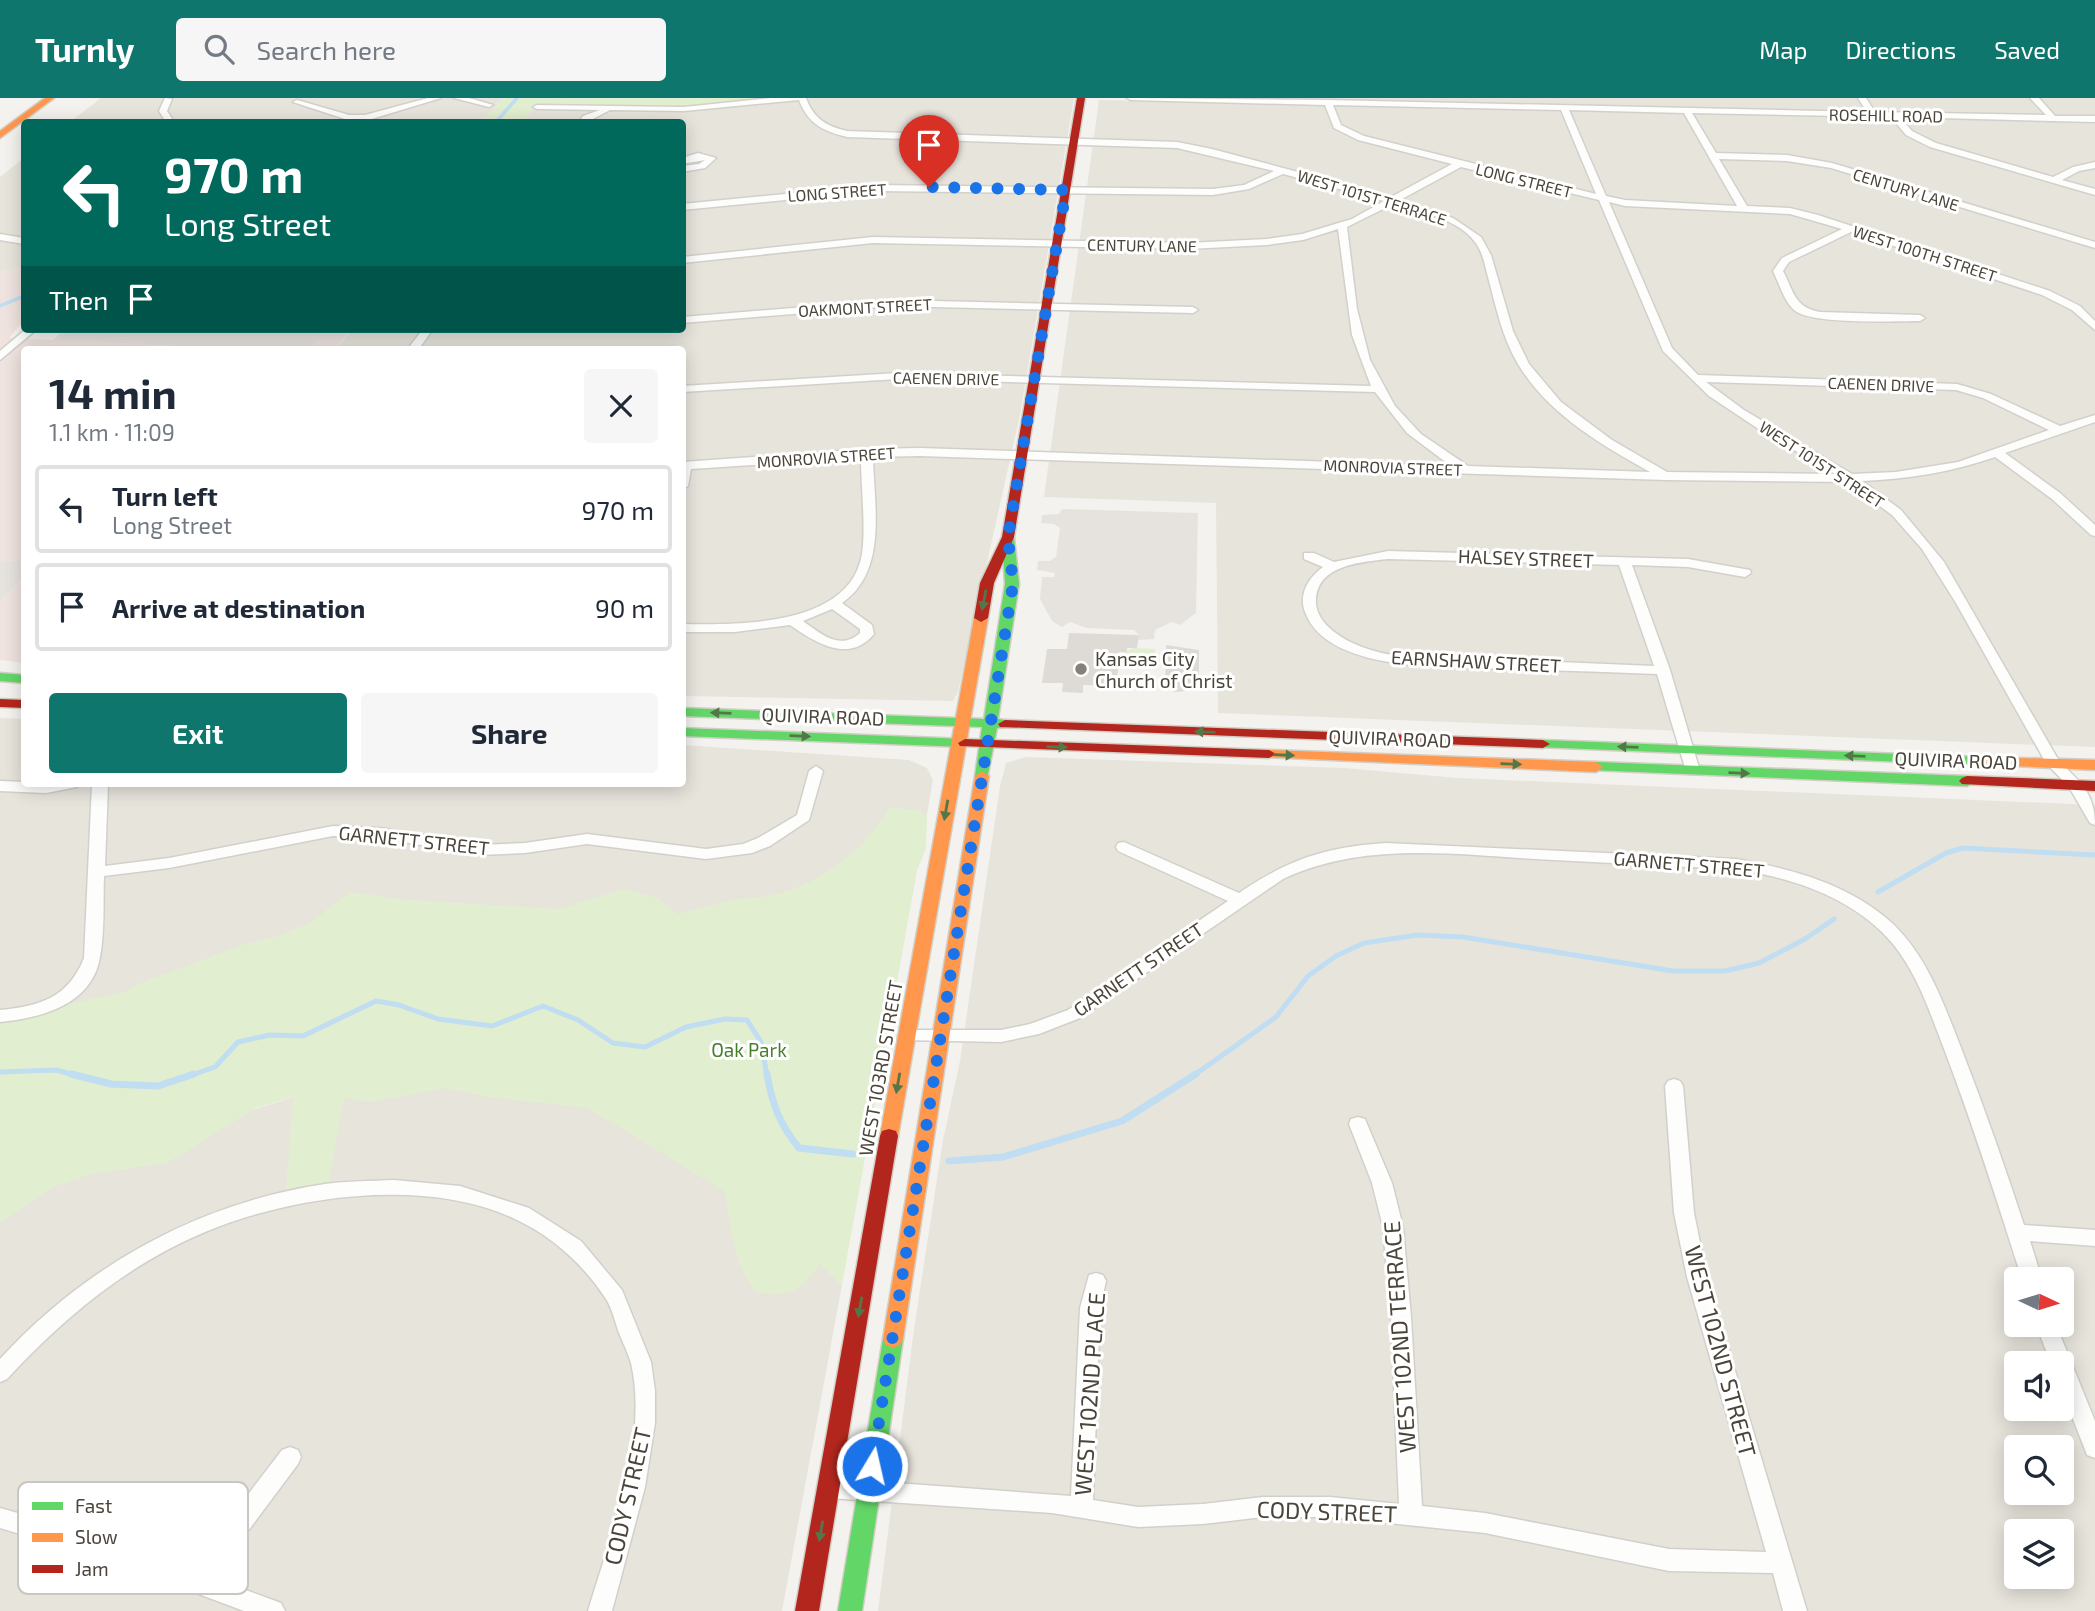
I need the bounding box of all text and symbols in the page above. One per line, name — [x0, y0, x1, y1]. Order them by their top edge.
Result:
search box — [176, 18, 666, 81]
text: Turnly — [35, 29, 134, 69]
icon: search — [200, 30, 238, 68]
text: Search here — [256, 34, 396, 65]
text: Map — [1759, 35, 1807, 64]
text: Directions — [1845, 35, 1956, 64]
text: Saved — [1994, 35, 2060, 64]
street label: ROSEHILL ROAD — [1829, 105, 1943, 125]
pin — [899, 115, 959, 187]
icon: arrive — [910, 126, 948, 164]
text: 970 m — [164, 144, 303, 203]
icon: left — [49, 147, 140, 238]
street label: LONG STREET — [1474, 159, 1574, 201]
street label: CENTURY LANE — [1851, 164, 1961, 214]
street label: WEST 101ST TERRACE — [1295, 165, 1449, 229]
street label: LONG STREET — [787, 179, 887, 205]
text: Long Street — [164, 204, 331, 242]
street label: WEST 100TH STREET — [1851, 221, 1999, 285]
street label: CENTURY LANE — [1087, 235, 1197, 255]
icon: arrive — [122, 280, 160, 318]
text: Then — [49, 284, 108, 315]
street label: OAKMONT STREET — [798, 294, 932, 320]
text: 14 min — [49, 367, 177, 417]
street label: CAENEN DRIVE — [893, 368, 999, 388]
button: close — [584, 369, 658, 443]
street label: CAENEN DRIVE — [1827, 373, 1935, 395]
street label: WEST 101ST STREET — [1756, 417, 1888, 511]
text: 1.1 km · 11:09 — [49, 418, 175, 446]
street label: MONROVIA STREET — [756, 443, 896, 471]
street label: MONROVIA STREET — [1323, 455, 1463, 479]
text: Turn left — [112, 480, 218, 511]
icon: left — [53, 490, 91, 528]
text: 970 m — [582, 494, 654, 525]
text: Long Street — [112, 511, 232, 539]
street label: HALSEY STREET — [1458, 544, 1594, 572]
icon: arrive — [53, 588, 91, 626]
one-way arrow — [979, 589, 990, 611]
text: Arrive at destination — [112, 592, 365, 623]
text: 90 m — [595, 592, 654, 623]
street label: EARNSHAW STREET — [1390, 645, 1562, 677]
place label: Kansas City Church of Christ — [1095, 647, 1233, 692]
marker: Kansas City Church of Christ — [1073, 661, 1089, 677]
button: Exit — [49, 693, 347, 773]
button: Share — [361, 693, 658, 773]
street label: QUIVIRA ROAD — [761, 702, 885, 730]
one-way arrow — [710, 708, 732, 719]
street label: QUIVIRA ROAD — [1328, 724, 1452, 752]
one-way arrow — [1194, 727, 1216, 738]
one-way arrow — [789, 731, 811, 742]
one-way arrow — [1046, 741, 1068, 752]
one-way arrow — [1617, 742, 1639, 753]
street label: QUIVIRA ROAD — [1894, 746, 2018, 774]
one-way arrow — [1273, 750, 1295, 761]
one-way arrow — [1844, 750, 1866, 761]
one-way arrow — [1501, 758, 1523, 769]
one-way arrow — [1728, 767, 1750, 778]
one-way arrow — [940, 799, 951, 821]
street label: GARNETT STREET — [338, 821, 490, 859]
street label: GARNETT STREET — [1613, 846, 1765, 882]
street label: GARNETT STREET — [1069, 917, 1207, 1021]
street label: WEST 103RD STREET — [853, 978, 907, 1158]
park label: Oak Park — [711, 1038, 787, 1061]
one-way arrow — [893, 1072, 904, 1094]
street label: WEST 102ND TERRACE — [1377, 1220, 1421, 1454]
street label: WEST 102ND STREET — [1679, 1242, 1763, 1460]
north arrow — [2004, 1267, 2074, 1337]
map controls — [2004, 1267, 2074, 1589]
street label: WEST 102ND PLACE — [1068, 1291, 1110, 1497]
one-way arrow — [854, 1296, 865, 1318]
button: sound — [2004, 1351, 2074, 1421]
street label: CODY STREET — [598, 1424, 656, 1568]
position arrow — [835, 1429, 909, 1503]
button: search — [2004, 1435, 2074, 1505]
legend — [18, 1482, 248, 1594]
text: Fast — [75, 1494, 112, 1517]
street label: CODY STREET — [1256, 1495, 1398, 1527]
button: layers — [2004, 1519, 2074, 1589]
one-way arrow — [815, 1520, 826, 1542]
text: Slow — [75, 1525, 118, 1548]
text: Jam — [75, 1557, 109, 1580]

